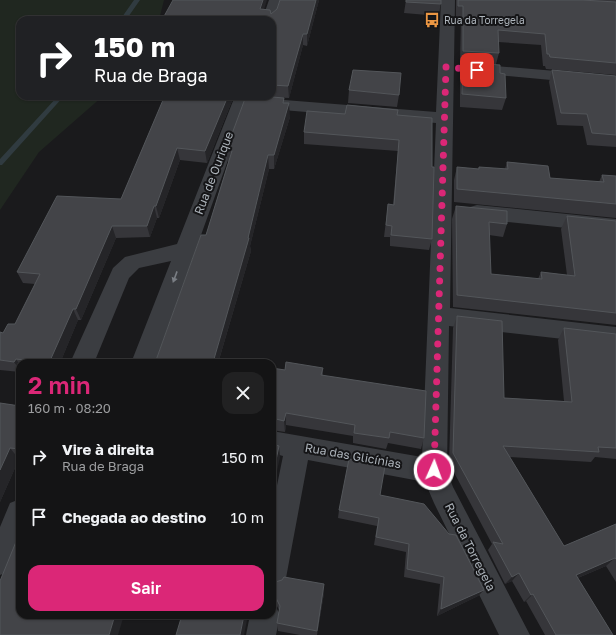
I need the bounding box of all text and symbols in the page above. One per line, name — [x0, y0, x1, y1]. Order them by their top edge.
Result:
bus stop icon: Rua da Torregela — [423, 11, 441, 29]
place label: Rua da Torregela — [444, 14, 525, 26]
text: 150 m — [94, 30, 175, 63]
icon: right — [28, 32, 80, 84]
pin — [460, 53, 494, 87]
icon: arrive — [466, 59, 488, 81]
text: Rua de Braga — [94, 64, 208, 86]
street label: Rua de Ourique — [191, 129, 236, 217]
one-way arrow — [171, 271, 177, 283]
text: 2 min — [28, 370, 90, 399]
button: close — [222, 372, 264, 414]
text: 160 m · 08:20 — [28, 400, 111, 416]
text: Vire à direita — [62, 440, 154, 458]
street label: Rua das Glicínias — [304, 440, 402, 471]
icon: right — [28, 446, 50, 468]
text: 150 m — [222, 448, 264, 466]
position arrow — [413, 449, 455, 491]
text: Rua de Braga — [62, 458, 144, 474]
street label: Rua da Torregela — [442, 500, 499, 593]
icon: arrive — [28, 506, 50, 528]
text: Chegada ao destino — [62, 508, 206, 526]
text: 10 m — [230, 508, 264, 526]
button: Sair — [28, 565, 264, 611]

